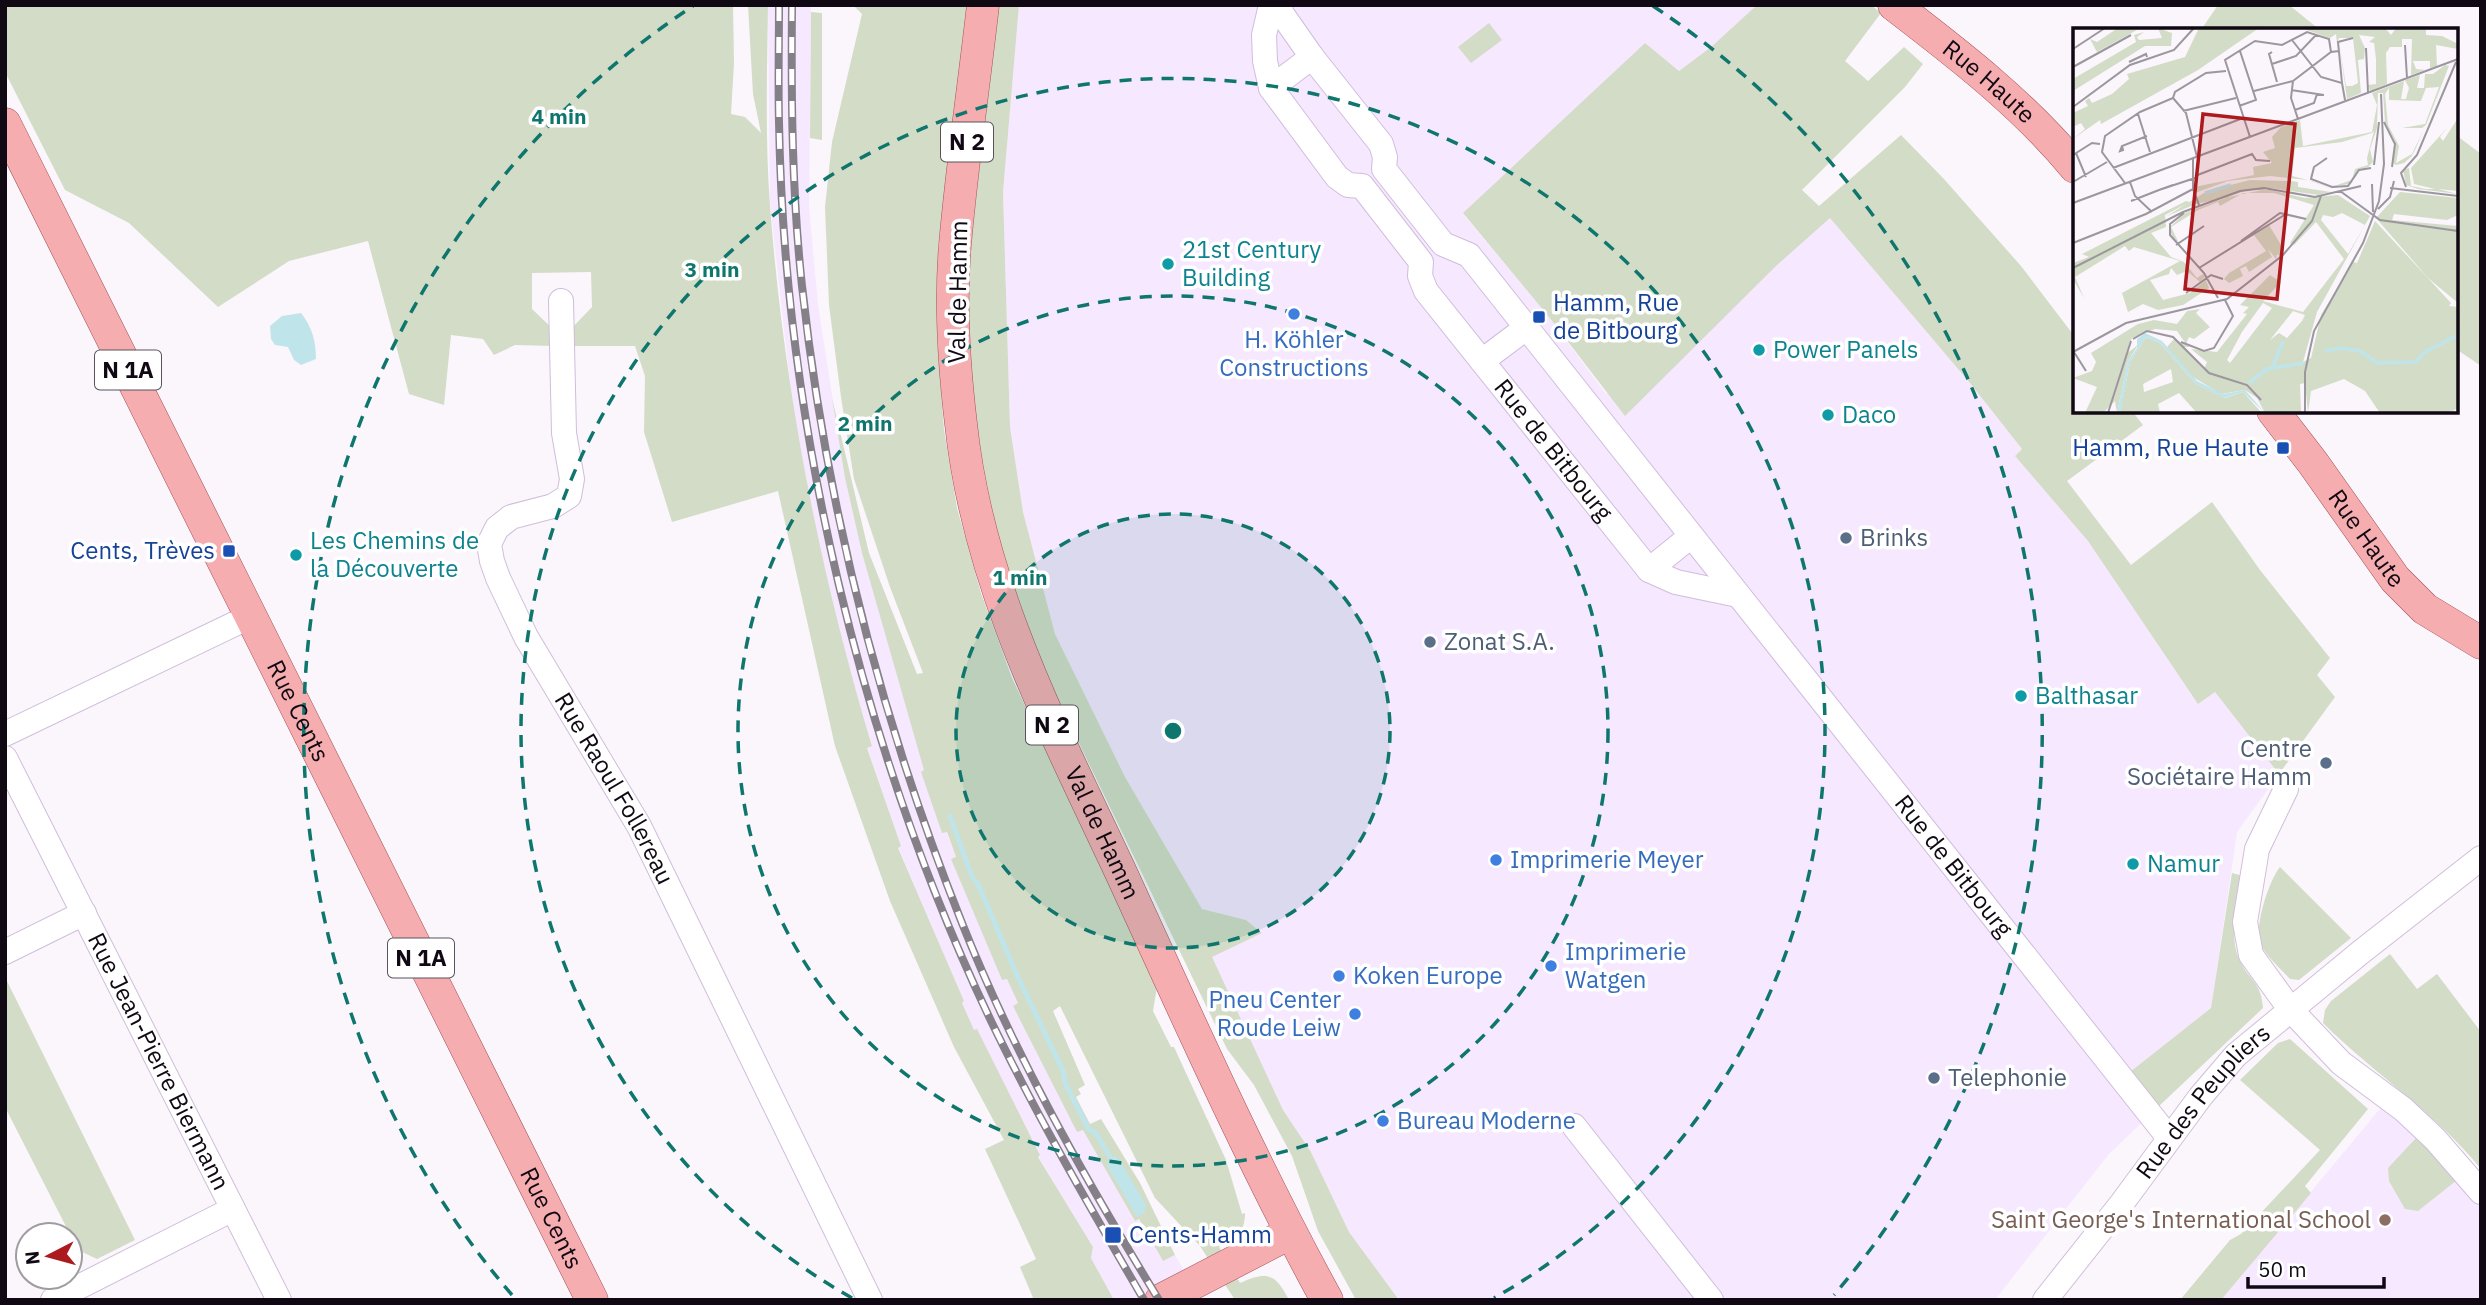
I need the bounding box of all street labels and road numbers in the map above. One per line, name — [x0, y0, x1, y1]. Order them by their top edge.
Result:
street label: Rue Haute — [1936, 32, 2043, 130]
road number: N 2 — [941, 122, 993, 162]
street label: Val de Hamm — [940, 220, 974, 364]
road number: N 1A — [95, 350, 161, 390]
street label: Rue de Bitbourg — [1488, 372, 1621, 527]
street label: Rue Haute — [2322, 483, 2412, 594]
street label: Rue Cents — [260, 654, 338, 767]
street label: Rue Raoul Follereau — [548, 686, 682, 889]
road number: N 2 — [1026, 706, 1078, 744]
street label: Val de Hamm — [1058, 761, 1148, 904]
street label: Rue de Bitbourg — [1888, 788, 2021, 943]
street label: Rue Jean-Pierre Biermann — [81, 927, 238, 1195]
road number: N 1A — [388, 939, 454, 978]
street label: Rue des Peupliers — [2128, 1016, 2276, 1185]
street label: Rue Cents — [513, 1162, 591, 1274]

